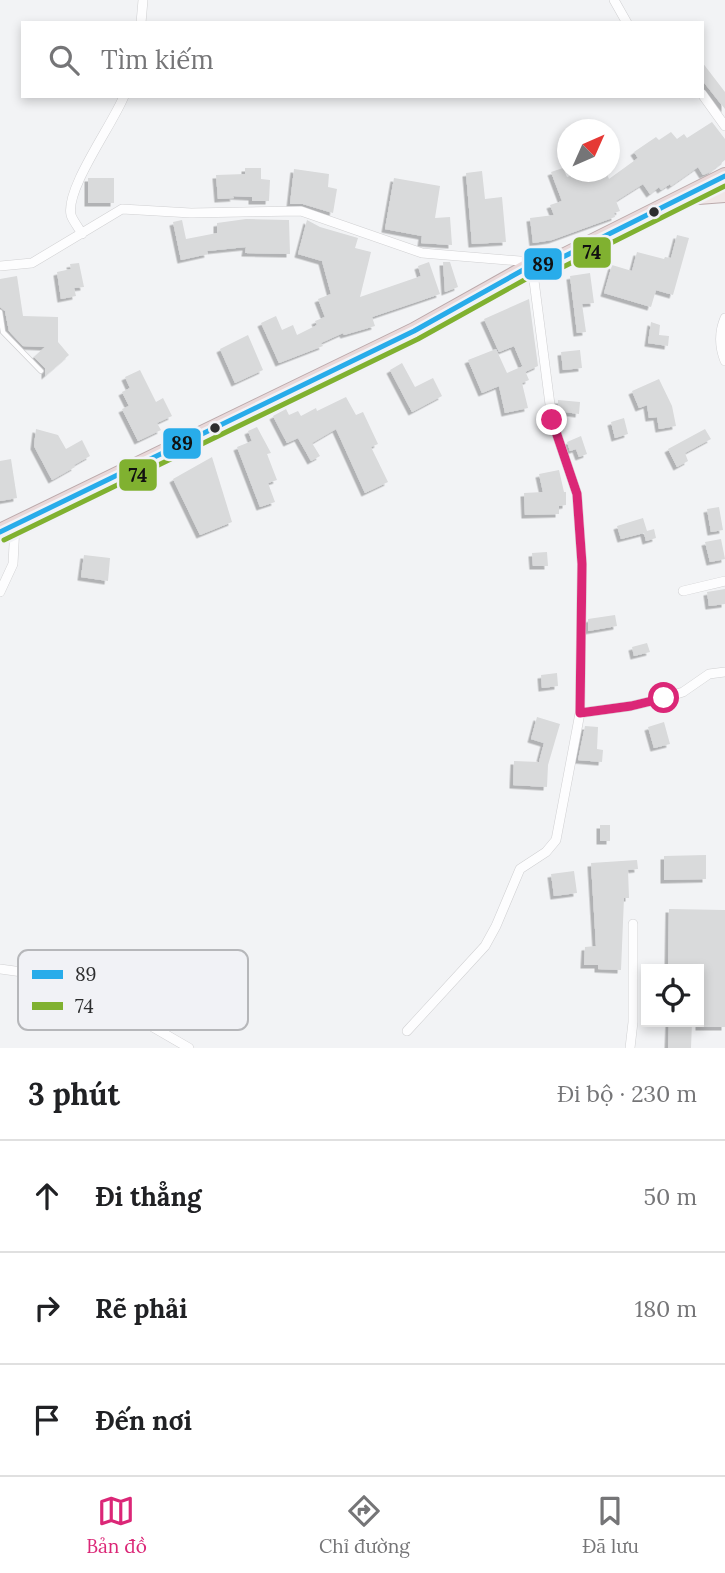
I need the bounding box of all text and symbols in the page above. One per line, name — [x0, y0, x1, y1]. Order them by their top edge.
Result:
search box — [21, 21, 704, 98]
icon: search — [45, 41, 83, 79]
text: Tìm kiếm — [101, 43, 214, 76]
north arrow — [557, 119, 620, 182]
unlabelled marker — [647, 205, 661, 219]
line badge: 74 — [572, 236, 612, 269]
text: 74 — [583, 240, 601, 264]
line badge: 89 — [523, 247, 563, 281]
text: 89 — [532, 252, 554, 276]
route end — [536, 404, 567, 435]
unlabelled marker — [208, 421, 222, 435]
line badge: 89 — [162, 427, 202, 460]
text: 89 — [171, 431, 193, 455]
line badge: 74 — [118, 458, 158, 492]
text: 74 — [129, 463, 147, 487]
route start — [648, 682, 679, 713]
legend — [18, 950, 248, 1030]
text: 89 — [75, 962, 97, 986]
map controls — [641, 964, 704, 1027]
button: locate — [641, 964, 704, 1027]
text: 74 — [75, 994, 94, 1018]
text: 3 phút — [28, 1075, 120, 1113]
text: Đi bộ · 230 m — [557, 1079, 697, 1108]
icon: ahead — [28, 1177, 66, 1215]
text: Đi thẳng — [95, 1180, 202, 1213]
text: 50 m — [644, 1182, 697, 1211]
icon: right — [28, 1289, 66, 1327]
text: Rẽ phải — [95, 1292, 187, 1325]
text: 180 m — [635, 1294, 697, 1323]
icon: arrive — [28, 1401, 66, 1439]
text: Đến nơi — [95, 1404, 192, 1437]
tab: Bản đồ — [86, 1492, 147, 1558]
tab: Chỉ đường — [319, 1492, 410, 1558]
tab: Đã lưu — [582, 1492, 639, 1558]

